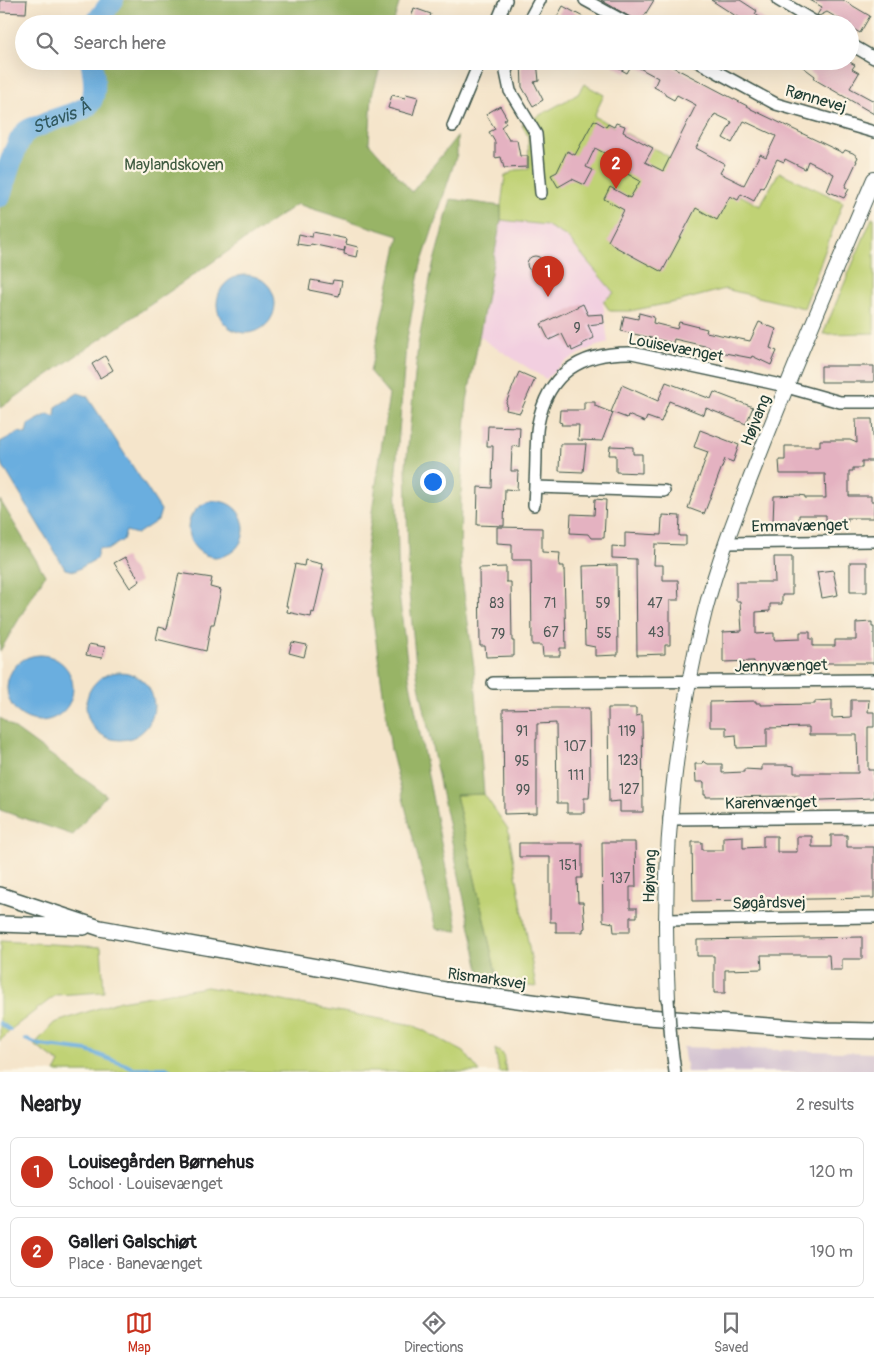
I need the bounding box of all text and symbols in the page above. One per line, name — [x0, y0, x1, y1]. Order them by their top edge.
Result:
search box — [15, 15, 859, 70]
icon: search — [33, 29, 61, 57]
text: Search here — [73, 31, 166, 55]
street label: Rønnevej — [783, 81, 849, 117]
water label: Stavis Å — [29, 95, 96, 139]
pin: 2 — [600, 148, 632, 189]
park label: Maylandskoven — [124, 155, 224, 175]
pin: 1 — [532, 256, 564, 297]
house number: 9 — [573, 320, 581, 337]
street label: Louisevænget — [626, 329, 726, 367]
street label: Højvang — [737, 392, 775, 449]
your location — [420, 469, 446, 495]
street label: Emmavænget — [751, 515, 849, 537]
house number: 83 — [490, 595, 505, 612]
house number: 71 — [544, 595, 556, 612]
house number: 59 — [596, 595, 610, 612]
house number: 47 — [647, 595, 663, 612]
house number: 67 — [543, 624, 559, 641]
house number: 43 — [648, 624, 664, 641]
house number: 55 — [596, 625, 612, 642]
house number: 79 — [491, 626, 505, 643]
street label: Jennyvænget — [734, 655, 828, 677]
house number: 91 — [516, 723, 528, 740]
house number: 119 — [618, 723, 636, 740]
house number: 107 — [564, 738, 587, 755]
house number: 123 — [618, 752, 639, 769]
house number: 95 — [515, 753, 529, 770]
house number: 111 — [568, 767, 584, 784]
house number: 127 — [619, 781, 640, 798]
house number: 99 — [516, 782, 530, 799]
street label: Karenvænget — [725, 792, 818, 814]
street label: Højvang — [639, 849, 661, 903]
house number: 151 — [559, 857, 577, 874]
house number: 137 — [610, 870, 631, 887]
street label: Søgårdsvej — [732, 892, 806, 914]
street label: Rismarksvej — [446, 964, 527, 994]
text: Nearby — [20, 1091, 81, 1118]
text: 2 results — [796, 1095, 854, 1115]
text: Louisegården Børnehus — [68, 1150, 254, 1174]
text: 1 — [34, 1162, 40, 1182]
text: 120 m — [809, 1162, 853, 1182]
text: School · Louisevænget — [68, 1174, 223, 1194]
text: Galleri Galschiøt — [68, 1230, 197, 1254]
text: 2 — [33, 1242, 41, 1262]
text: 190 m — [810, 1242, 853, 1262]
text: Place · Banevænget — [68, 1254, 202, 1274]
tab: Map — [125, 1309, 153, 1356]
tab: Directions — [404, 1309, 463, 1356]
tab: Saved — [714, 1309, 749, 1356]

